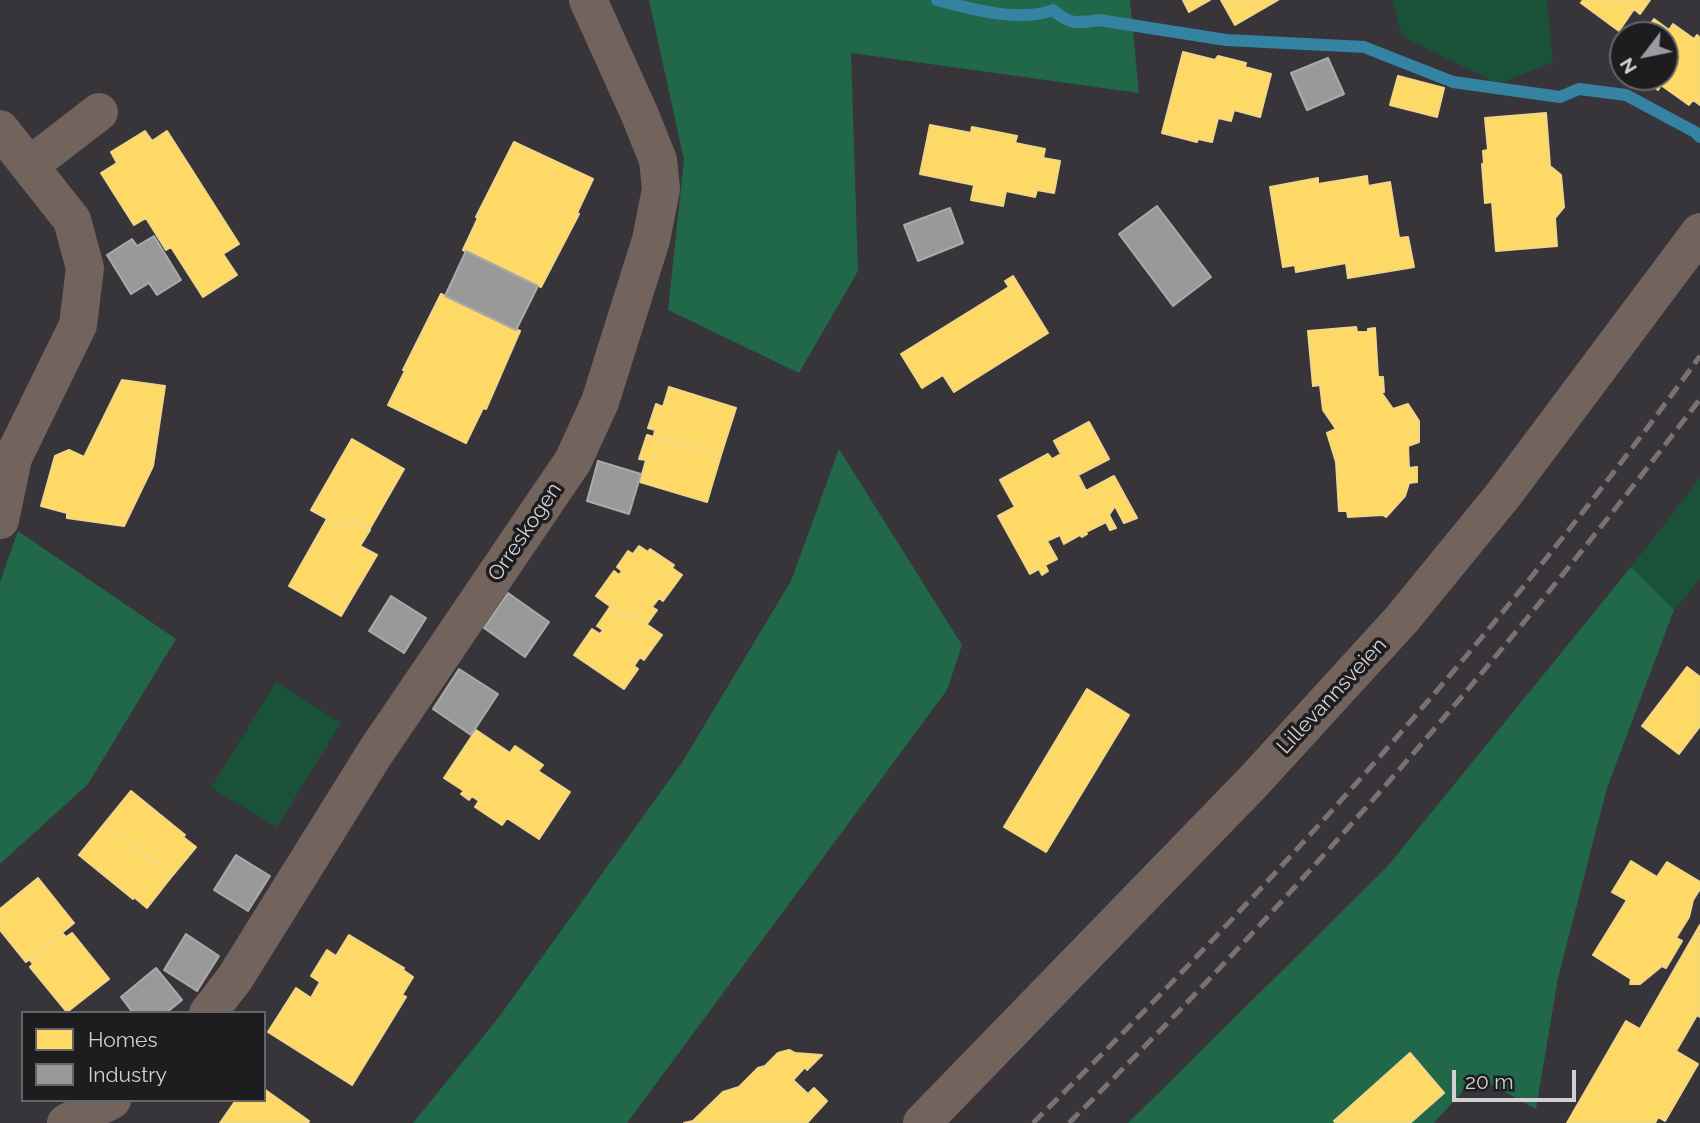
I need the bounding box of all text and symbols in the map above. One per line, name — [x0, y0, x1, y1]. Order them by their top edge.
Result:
north arrow — [1609, 21, 1679, 91]
text: N — [1615, 54, 1641, 78]
street label: Orreskogen — [483, 478, 567, 586]
street label: Lillevannsveien — [1272, 633, 1392, 759]
legend — [21, 1011, 266, 1102]
text: Homes — [88, 1027, 158, 1052]
scale bar — [1455, 1056, 1579, 1100]
text: Industry — [88, 1062, 167, 1087]
text: 20 m — [1465, 1069, 1513, 1094]

